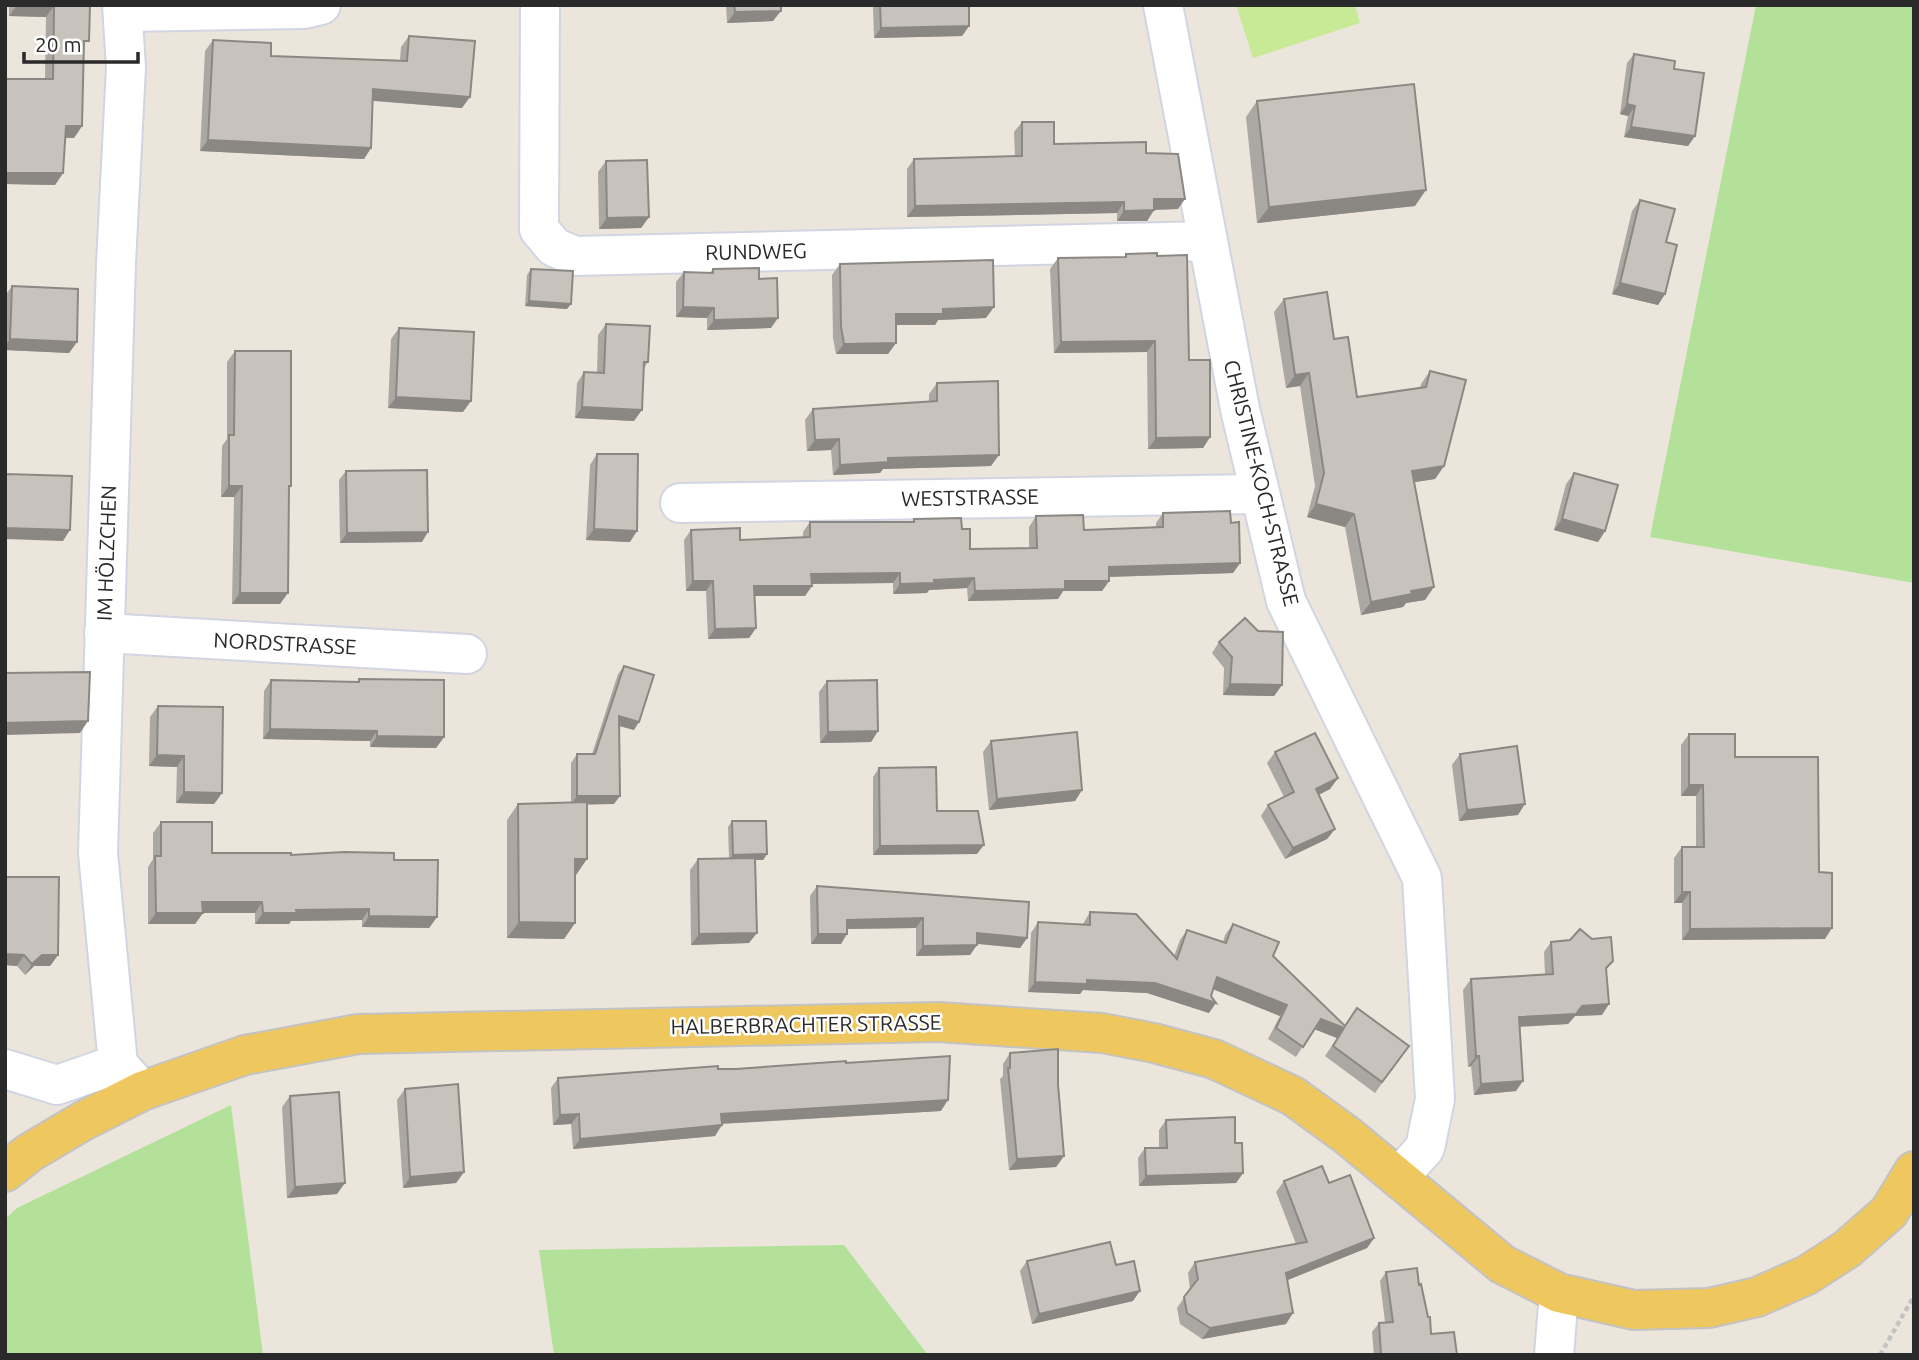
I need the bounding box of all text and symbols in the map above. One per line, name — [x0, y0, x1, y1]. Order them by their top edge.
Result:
scale bar — [24, 21, 138, 65]
text: 20 m — [35, 32, 82, 56]
street label: RUNDWEG — [705, 238, 807, 264]
street label: CHRISTINE-KOCH-STRASSE — [1220, 357, 1304, 608]
street label: WESTSTRASSE — [901, 484, 1039, 510]
street label: IM HÖLZCHEN — [92, 485, 120, 621]
street label: NORDSTRASSE — [213, 627, 357, 659]
street label: HALBERBRACHTER STRASSE — [670, 1010, 941, 1038]

